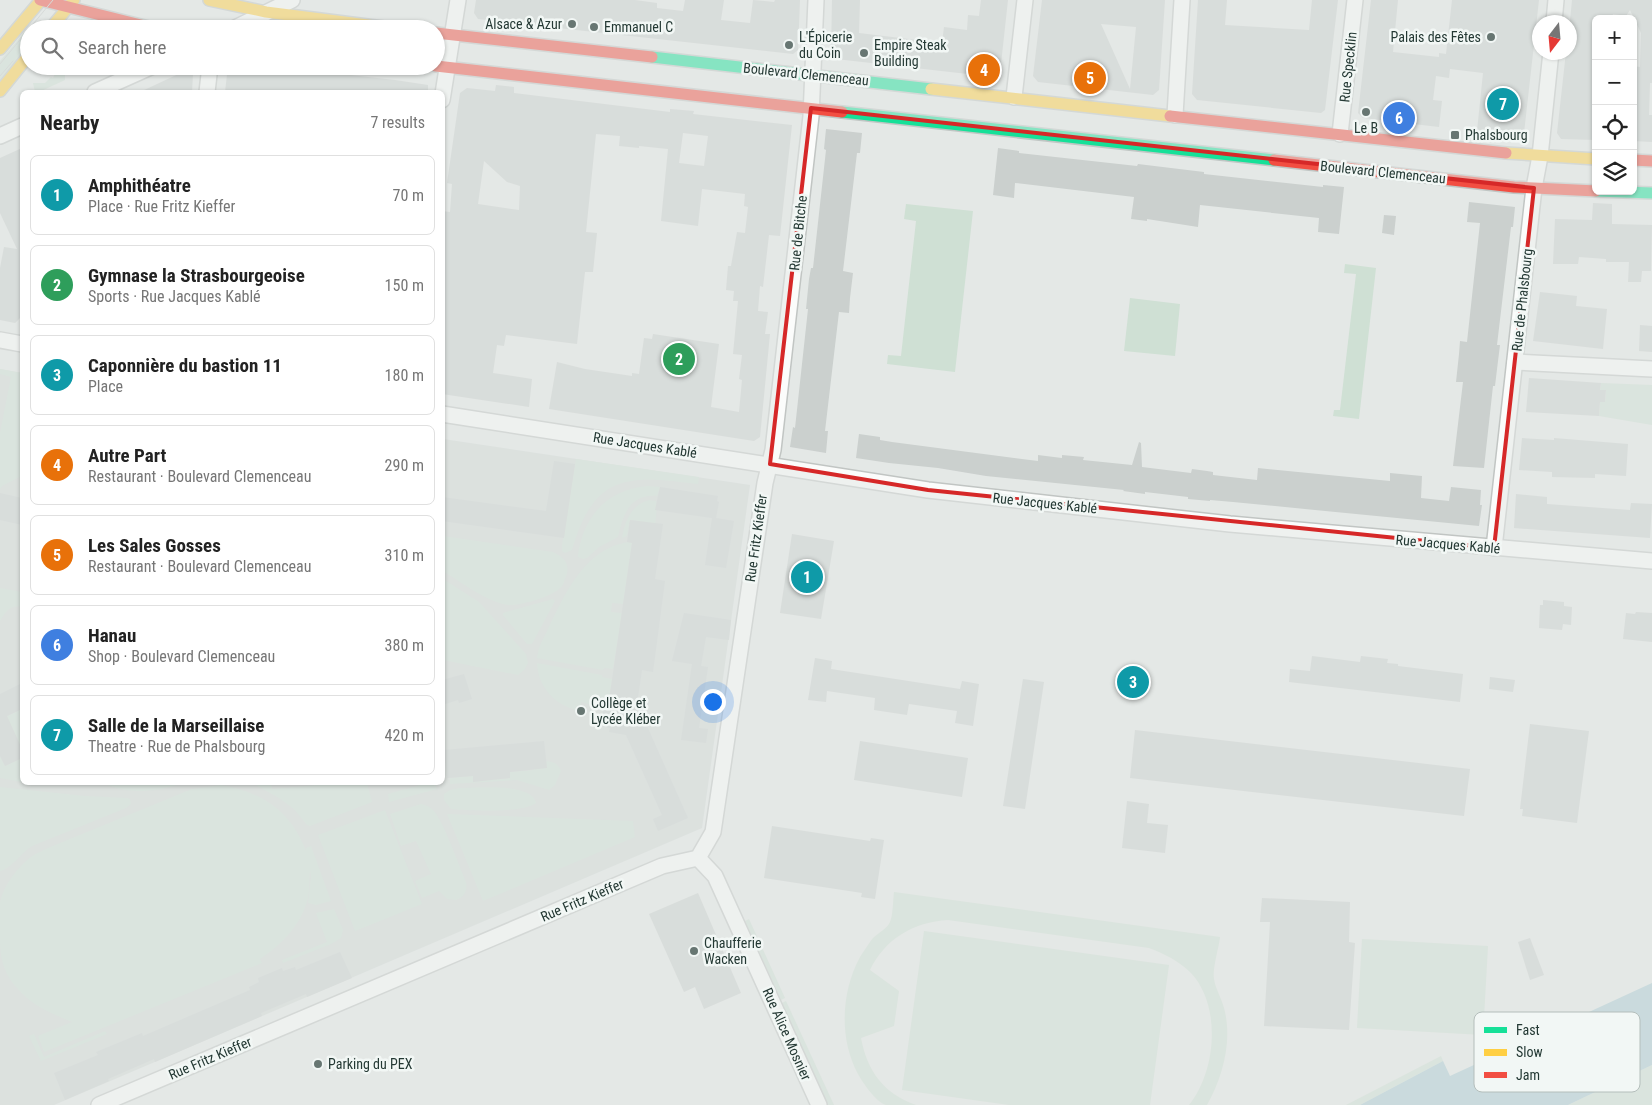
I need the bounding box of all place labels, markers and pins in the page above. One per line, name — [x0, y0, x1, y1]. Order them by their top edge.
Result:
place label: Alsace & Azur — [485, 16, 562, 32]
marker: Alsace & Azur — [566, 18, 578, 30]
place label: Emmanuel C — [604, 19, 673, 35]
marker: Emmanuel C — [588, 21, 600, 33]
place label: L'Épicerie du Coin — [799, 28, 853, 61]
place label: Palais des Fêtes — [1391, 29, 1481, 45]
marker: Palais des Fêtes — [1485, 31, 1497, 43]
place label: Empire Steak Building — [874, 37, 947, 69]
marker: L'Épicerie du Coin — [783, 39, 795, 51]
marker: Empire Steak Building — [858, 47, 870, 59]
pin: 4 — [968, 51, 1000, 89]
pin: 5 — [1074, 59, 1106, 97]
pin: 7 — [1487, 85, 1519, 123]
pin: 6 — [1383, 99, 1415, 137]
marker: Le B — [1360, 106, 1372, 118]
place label: Le B — [1354, 120, 1378, 136]
place label: Phalsbourg — [1465, 127, 1528, 143]
marker: Phalsbourg — [1449, 129, 1461, 141]
pin: 2 — [663, 340, 695, 378]
pin: 1 — [791, 558, 823, 596]
pin: 3 — [1117, 663, 1149, 701]
place label: Collège et Lycée Kléber — [591, 695, 660, 727]
marker: Collège et Lycée Kléber — [575, 705, 587, 717]
place label: Chaufferie Wacken — [704, 935, 762, 967]
marker: Chaufferie Wacken — [688, 945, 700, 957]
place label: Parking du PEX — [328, 1056, 413, 1072]
marker: Parking du PEX — [312, 1058, 324, 1070]

